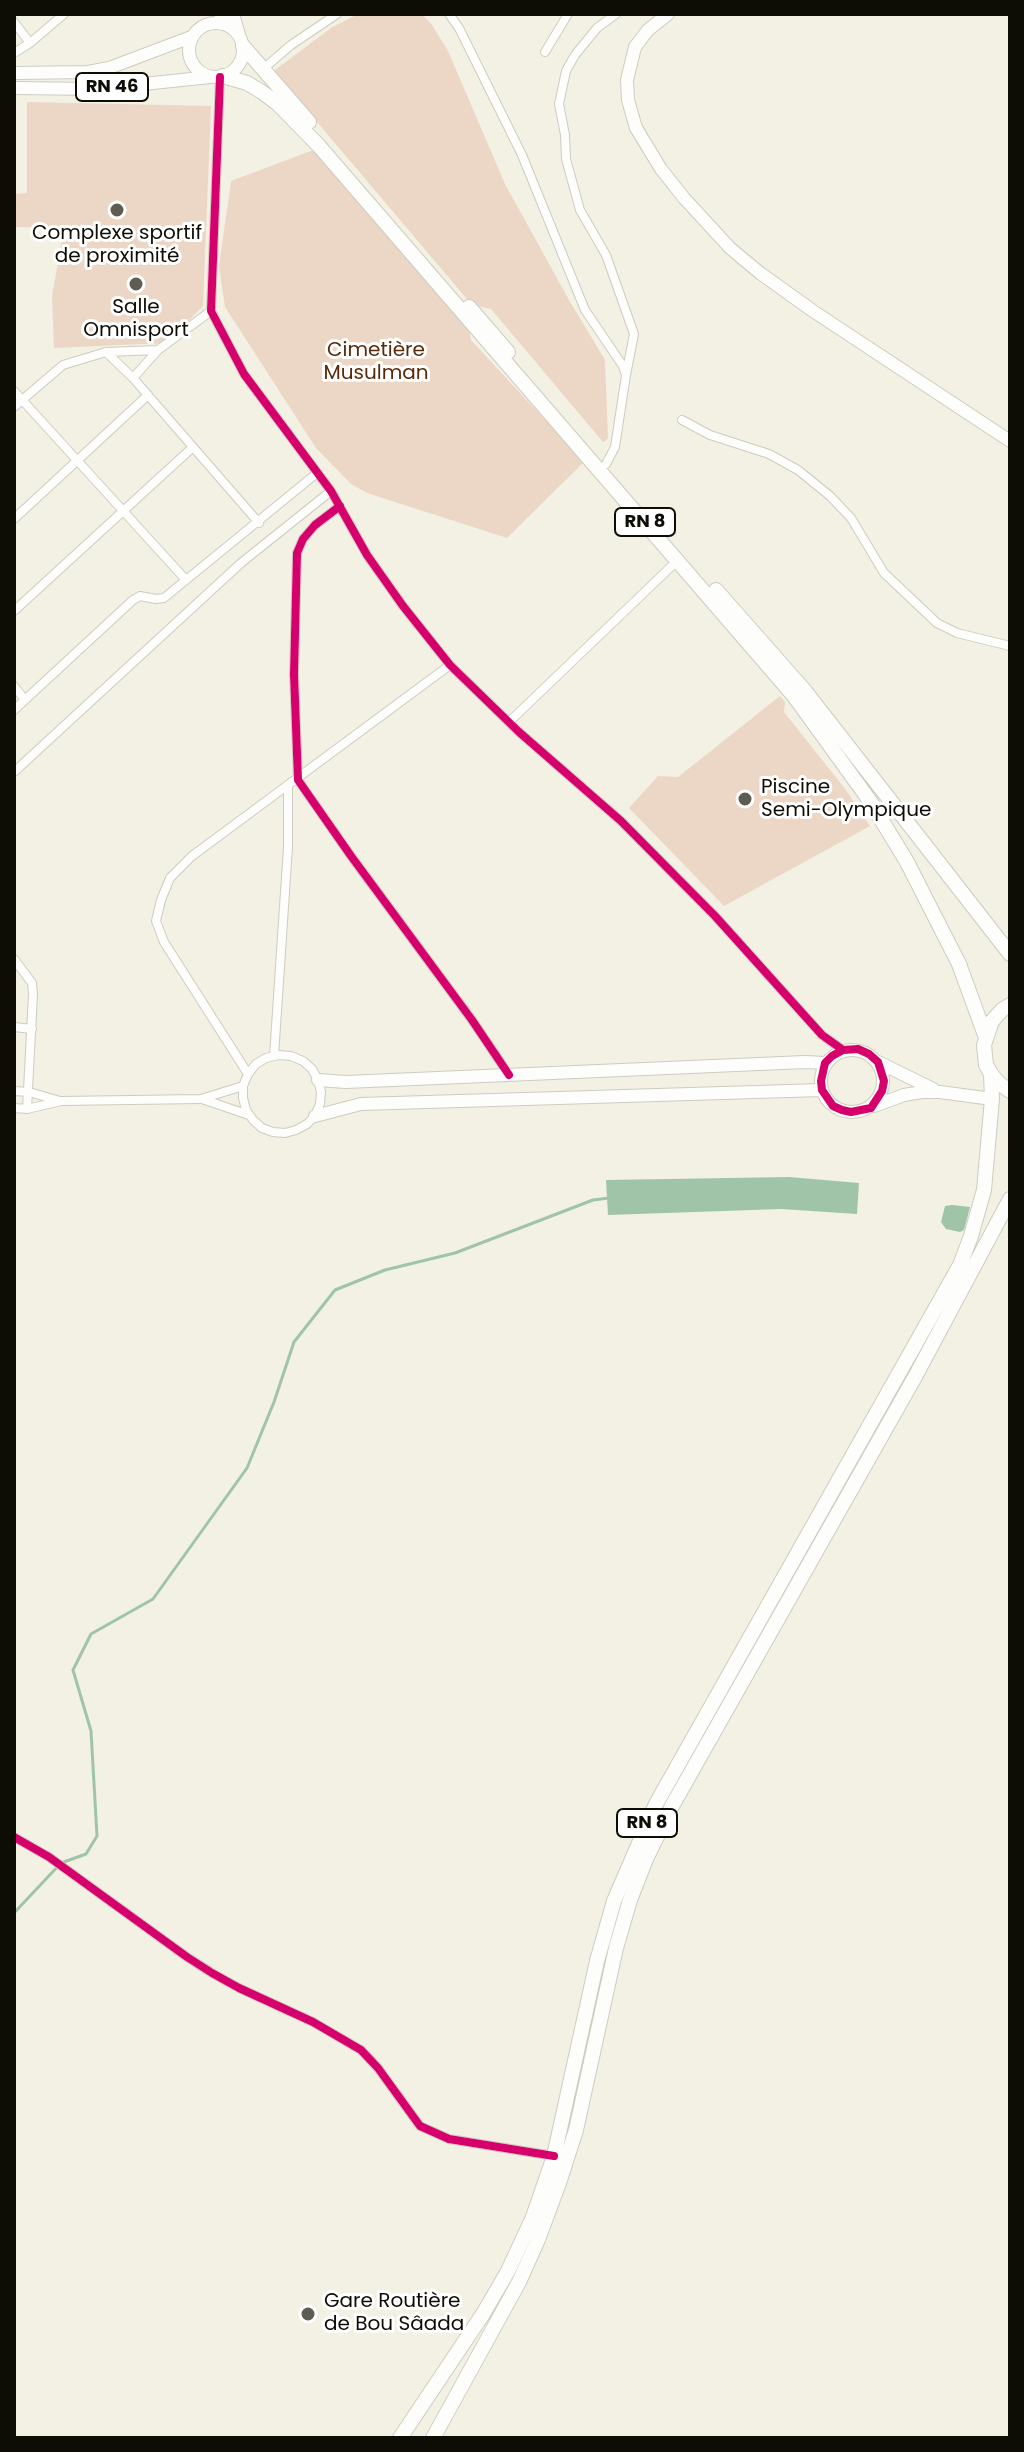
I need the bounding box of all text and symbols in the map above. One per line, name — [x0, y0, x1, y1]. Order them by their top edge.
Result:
road number: RN 46 — [76, 73, 148, 101]
marker: Complexe sportif de proximité — [108, 201, 126, 219]
place label: Complexe sportif de proximité — [32, 222, 202, 269]
marker: Salle Omnisport — [127, 275, 145, 293]
place label: Salle Omnisport — [83, 296, 189, 343]
park label: Cimetière Musulman — [323, 339, 429, 386]
road number: RN 8 — [615, 508, 675, 536]
place label: Piscine Semi-Olympique — [761, 776, 931, 823]
marker: Piscine Semi-Olympique — [736, 790, 754, 808]
road number: RN 8 — [617, 1809, 677, 1837]
place label: Gare Routière de Bou Sâada — [324, 2290, 464, 2337]
marker: Gare Routière de Bou Sâada — [299, 2305, 317, 2323]

